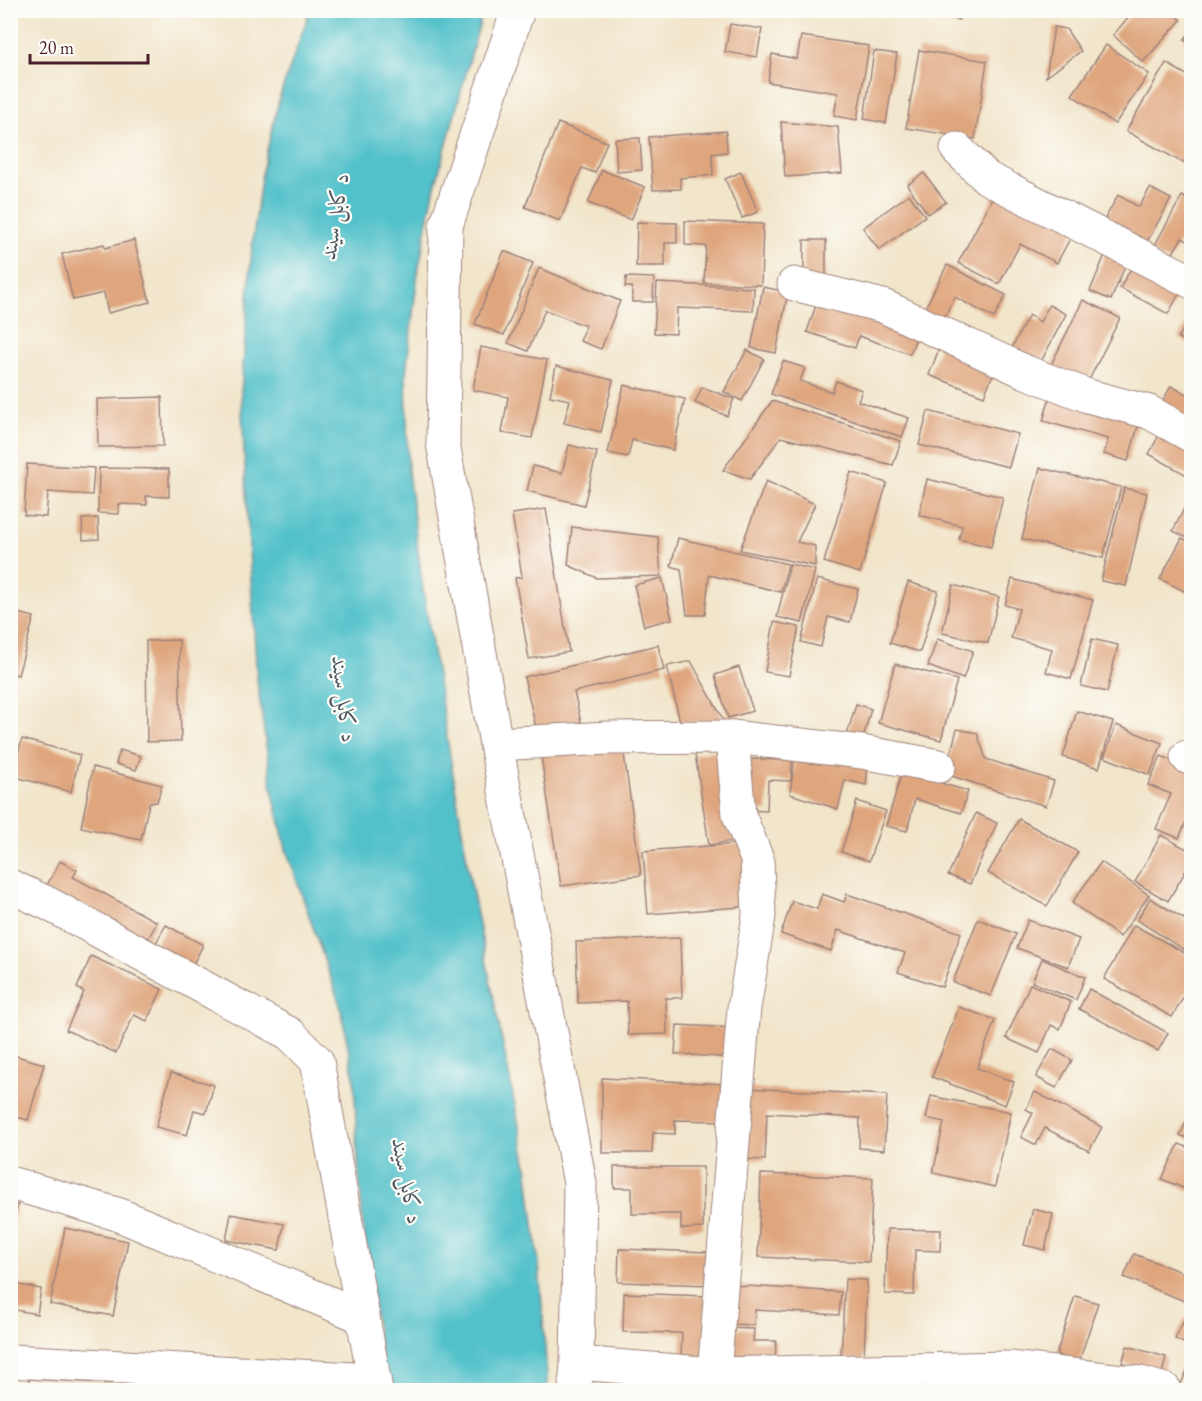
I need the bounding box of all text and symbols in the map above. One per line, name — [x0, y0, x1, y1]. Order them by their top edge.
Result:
scale bar — [30, 27, 148, 65]
text: 20 m — [39, 36, 74, 59]
water label: د کابل سيند — [313, 171, 357, 262]
water label: د کابل سيند — [324, 654, 364, 744]
water label: د کابل سيند — [384, 1135, 430, 1227]

